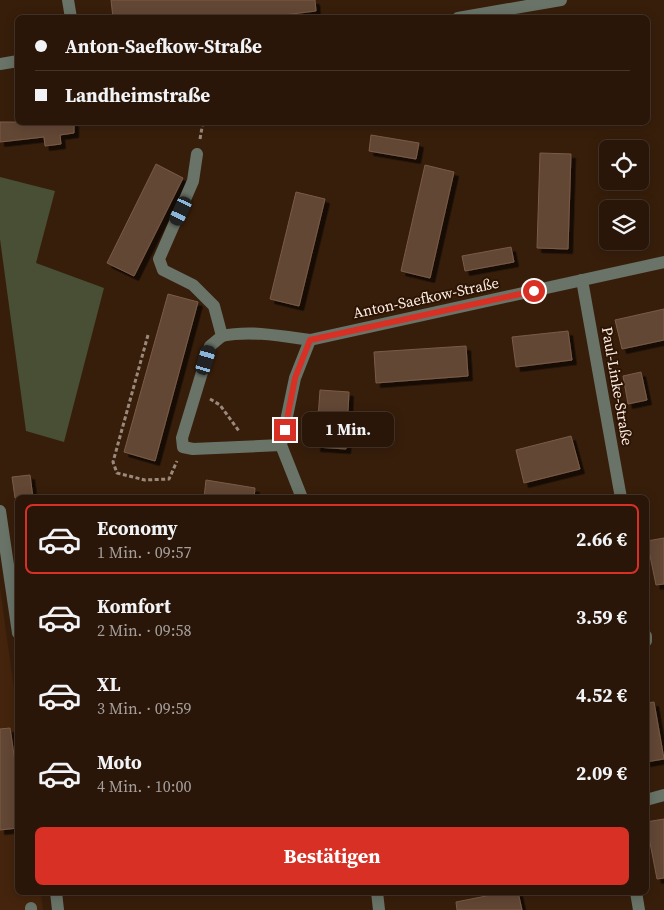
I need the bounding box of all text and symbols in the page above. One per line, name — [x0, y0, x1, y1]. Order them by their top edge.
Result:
text: Anton-Saefkow-Straße — [65, 33, 262, 59]
text: Landheimstraße — [65, 82, 210, 108]
map controls — [599, 140, 649, 250]
button: locate — [599, 140, 649, 190]
car — [167, 194, 194, 228]
button: layers — [599, 200, 649, 250]
street label: Anton-Saefkow-Straße — [351, 272, 501, 323]
route start — [523, 280, 545, 302]
street label: Paul-Linke-Straße — [597, 325, 638, 447]
car — [194, 343, 217, 377]
callout: 1 Min. — [302, 412, 395, 448]
text: 1 Min. — [325, 418, 371, 440]
route end — [274, 419, 296, 441]
text: Economy — [97, 515, 178, 541]
icon: car — [37, 517, 82, 562]
text: 2.66 € — [576, 526, 627, 552]
text: 1 Min. · 09:57 — [97, 541, 191, 563]
text: Komfort — [97, 593, 171, 619]
icon: car — [37, 595, 82, 640]
text: 3.59 € — [576, 604, 627, 630]
text: 2 Min. · 09:58 — [97, 619, 191, 641]
text: XL — [97, 671, 120, 697]
icon: car — [37, 673, 82, 718]
text: 4.52 € — [576, 682, 627, 708]
text: 3 Min. · 09:59 — [97, 697, 191, 719]
text: Moto — [97, 749, 142, 775]
icon: car — [37, 751, 82, 796]
text: 2.09 € — [576, 760, 627, 786]
text: 4 Min. · 10:00 — [97, 775, 191, 797]
button: Bestätigen — [35, 827, 629, 885]

